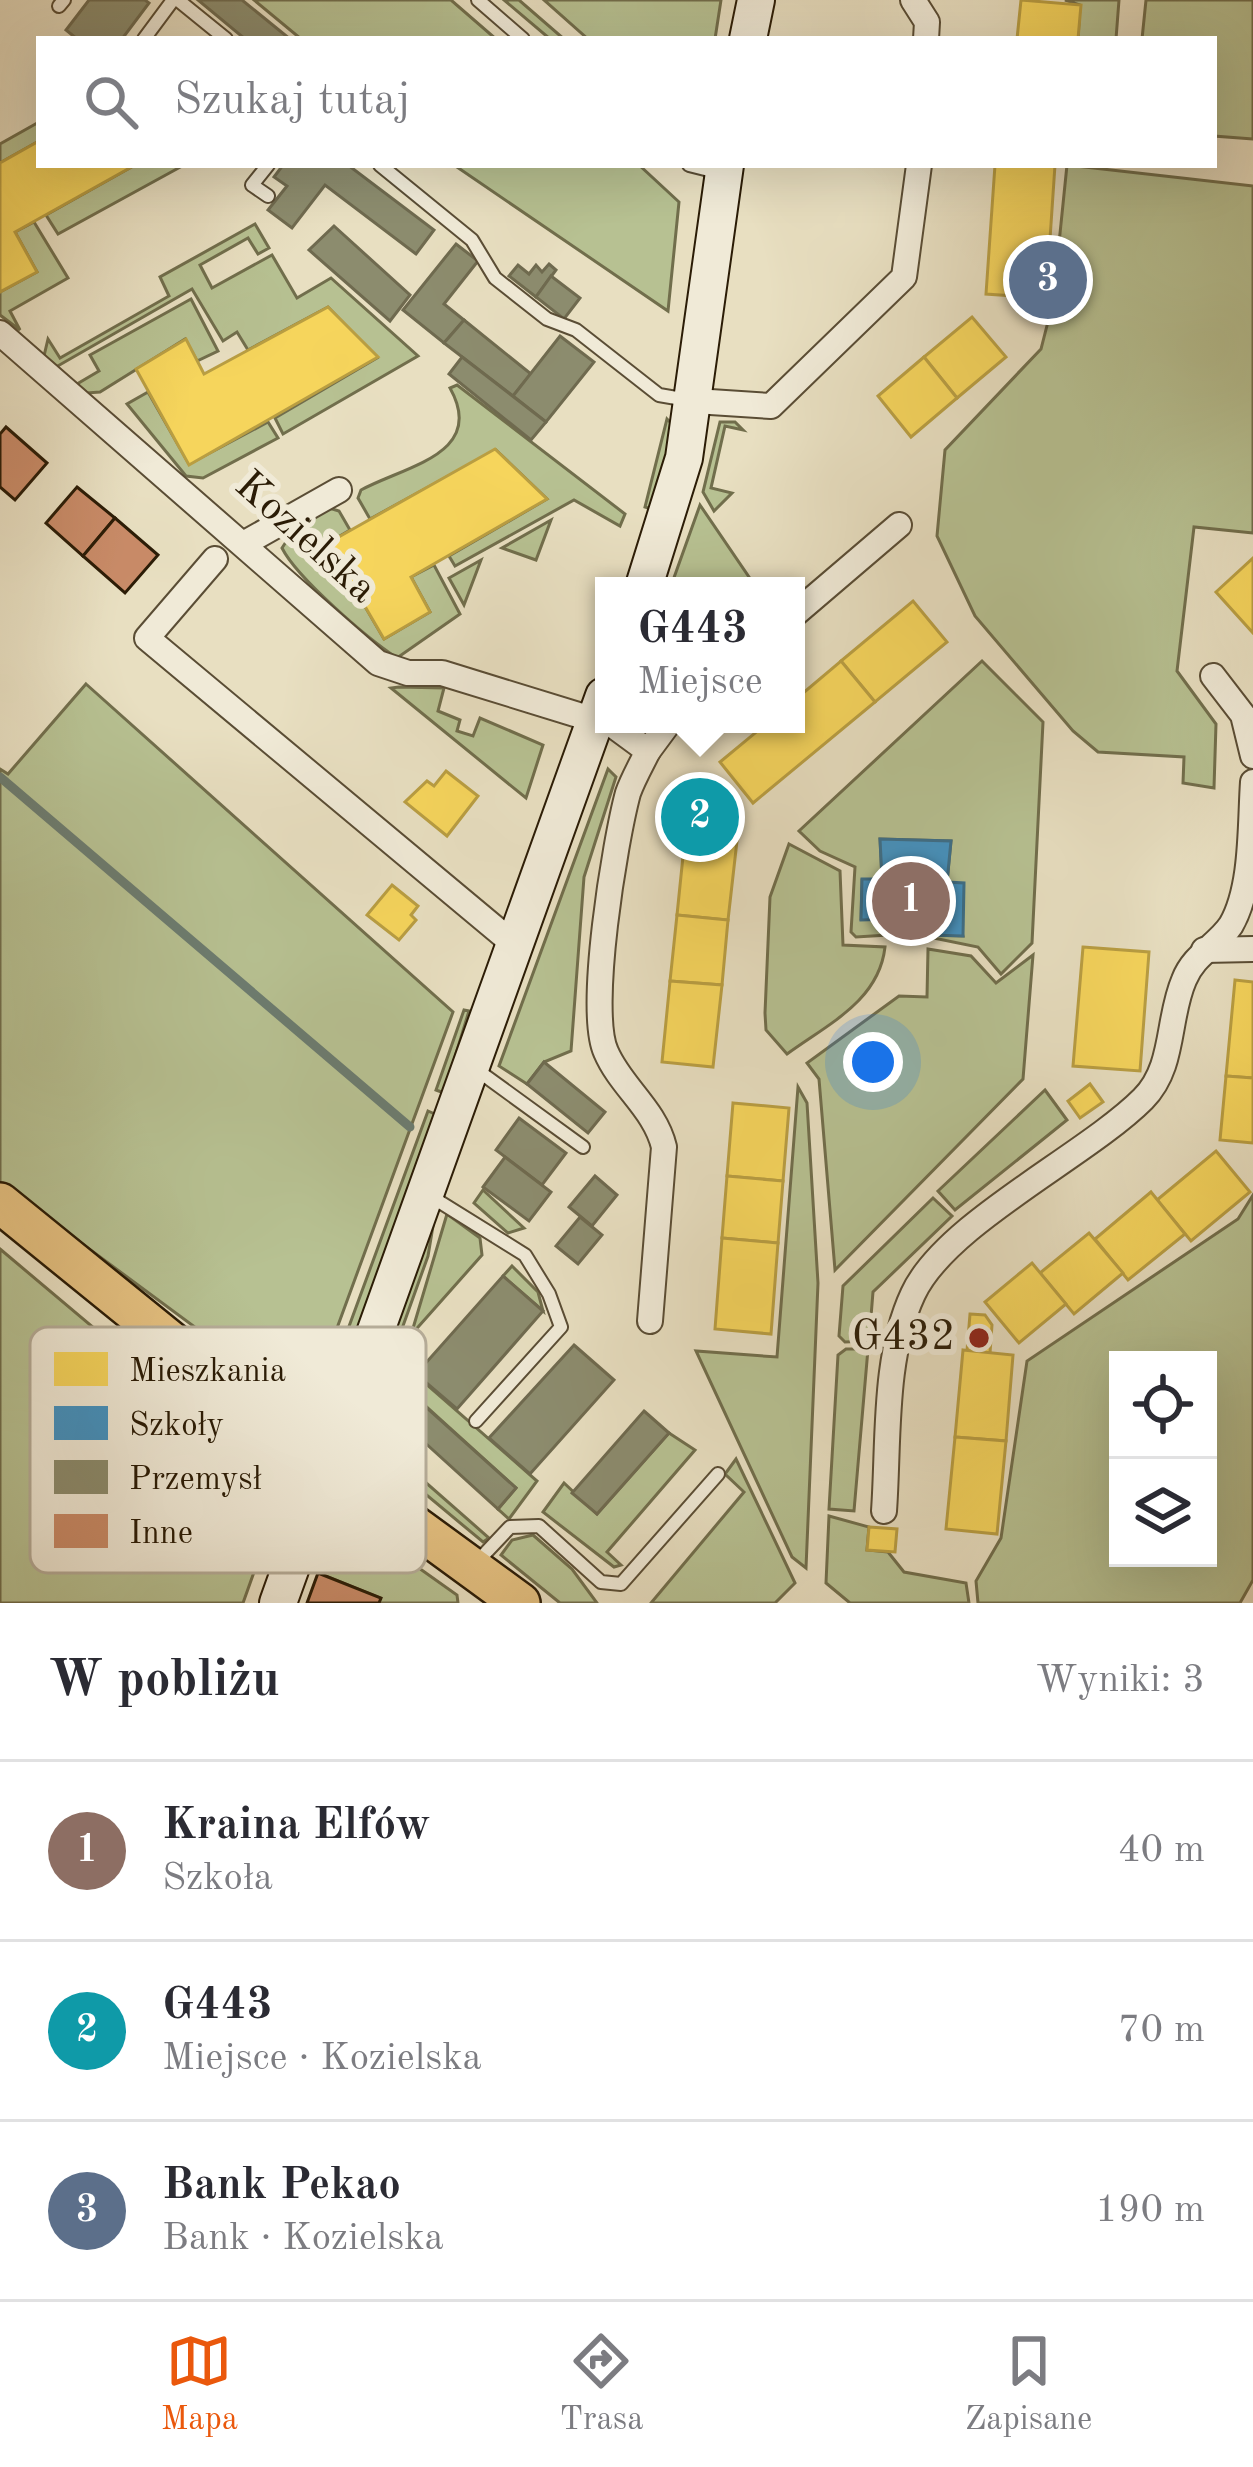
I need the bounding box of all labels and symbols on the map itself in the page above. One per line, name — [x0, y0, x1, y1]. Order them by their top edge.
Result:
pin: 3 — [1009, 235, 1087, 325]
street label: Kozielska — [226, 464, 384, 612]
pin: 2 — [661, 772, 739, 862]
pin: 1 — [872, 856, 950, 946]
your location — [843, 1032, 903, 1092]
place label: G432 — [852, 1317, 955, 1359]
marker: G432 — [966, 1325, 992, 1351]
legend — [30, 1327, 426, 1573]
text: Mieszkania — [129, 1356, 286, 1389]
text: Szkoły — [129, 1410, 224, 1443]
text: Przemysł — [129, 1464, 262, 1497]
text: Inne — [129, 1518, 193, 1551]

